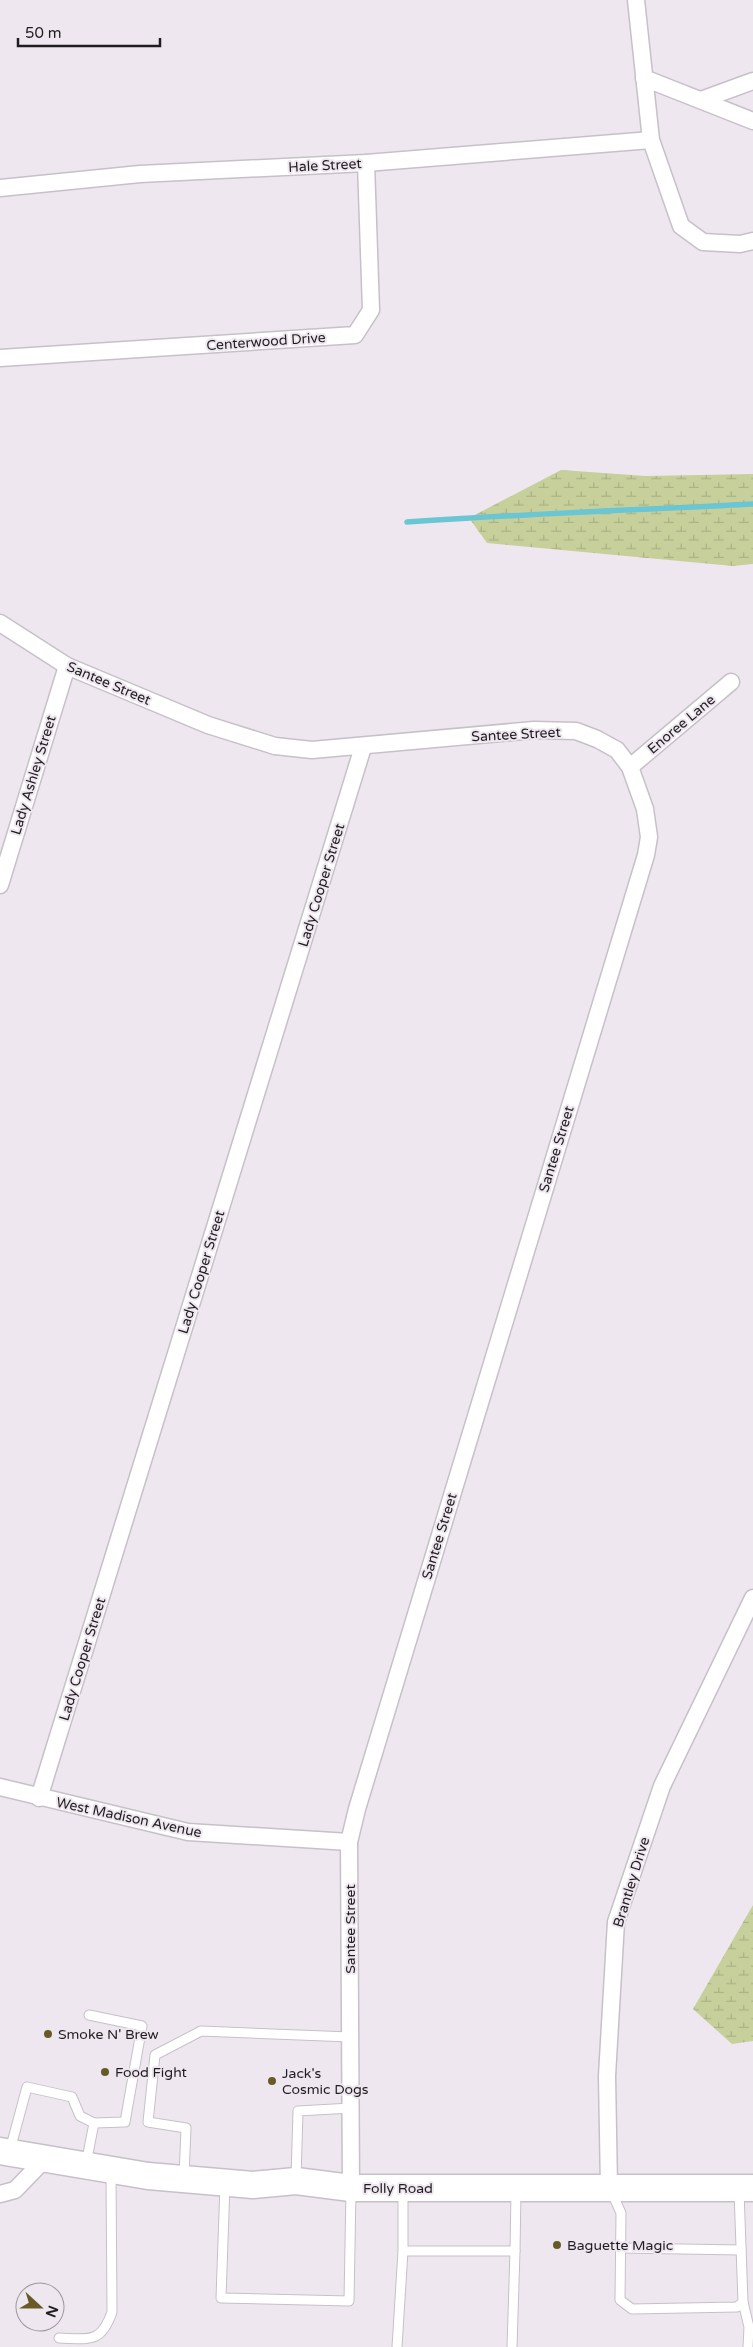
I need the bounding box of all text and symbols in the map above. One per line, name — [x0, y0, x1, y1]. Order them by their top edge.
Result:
scale bar — [18, 15, 160, 47]
text: 50 m — [25, 24, 62, 42]
street label: Hale Street — [288, 155, 363, 176]
street label: Centerwood Drive — [206, 329, 326, 354]
street label: Santee Street — [64, 658, 154, 709]
street label: Enoree Lane — [644, 691, 719, 758]
street label: Lady Ashley Street — [7, 713, 60, 837]
street label: Santee Street — [471, 724, 562, 745]
street label: Lady Cooper Street — [295, 821, 349, 949]
street label: Santee Street — [535, 1103, 578, 1194]
street label: Lady Cooper Street — [175, 1208, 229, 1336]
street label: Santee Street — [418, 1490, 461, 1581]
street label: Lady Cooper Street — [56, 1595, 110, 1723]
street label: West Madison Avenue — [55, 1794, 203, 1841]
street label: Brantley Drive — [610, 1835, 653, 1929]
street label: Santee Street — [342, 1884, 359, 1974]
place label: Smoke N' Brew — [58, 2026, 159, 2043]
marker: Smoke N' Brew — [42, 2028, 54, 2040]
place label: Food Fight — [115, 2064, 187, 2081]
place label: Jack's Cosmic Dogs — [282, 2065, 369, 2098]
marker: Food Fight — [99, 2066, 111, 2078]
marker: Jack's Cosmic Dogs — [266, 2075, 278, 2087]
street label: Folly Road — [363, 2180, 433, 2197]
place label: Baguette Magic — [567, 2237, 673, 2254]
marker: Baguette Magic — [551, 2239, 563, 2251]
north arrow — [15, 2282, 65, 2332]
text: N — [42, 2303, 62, 2320]

